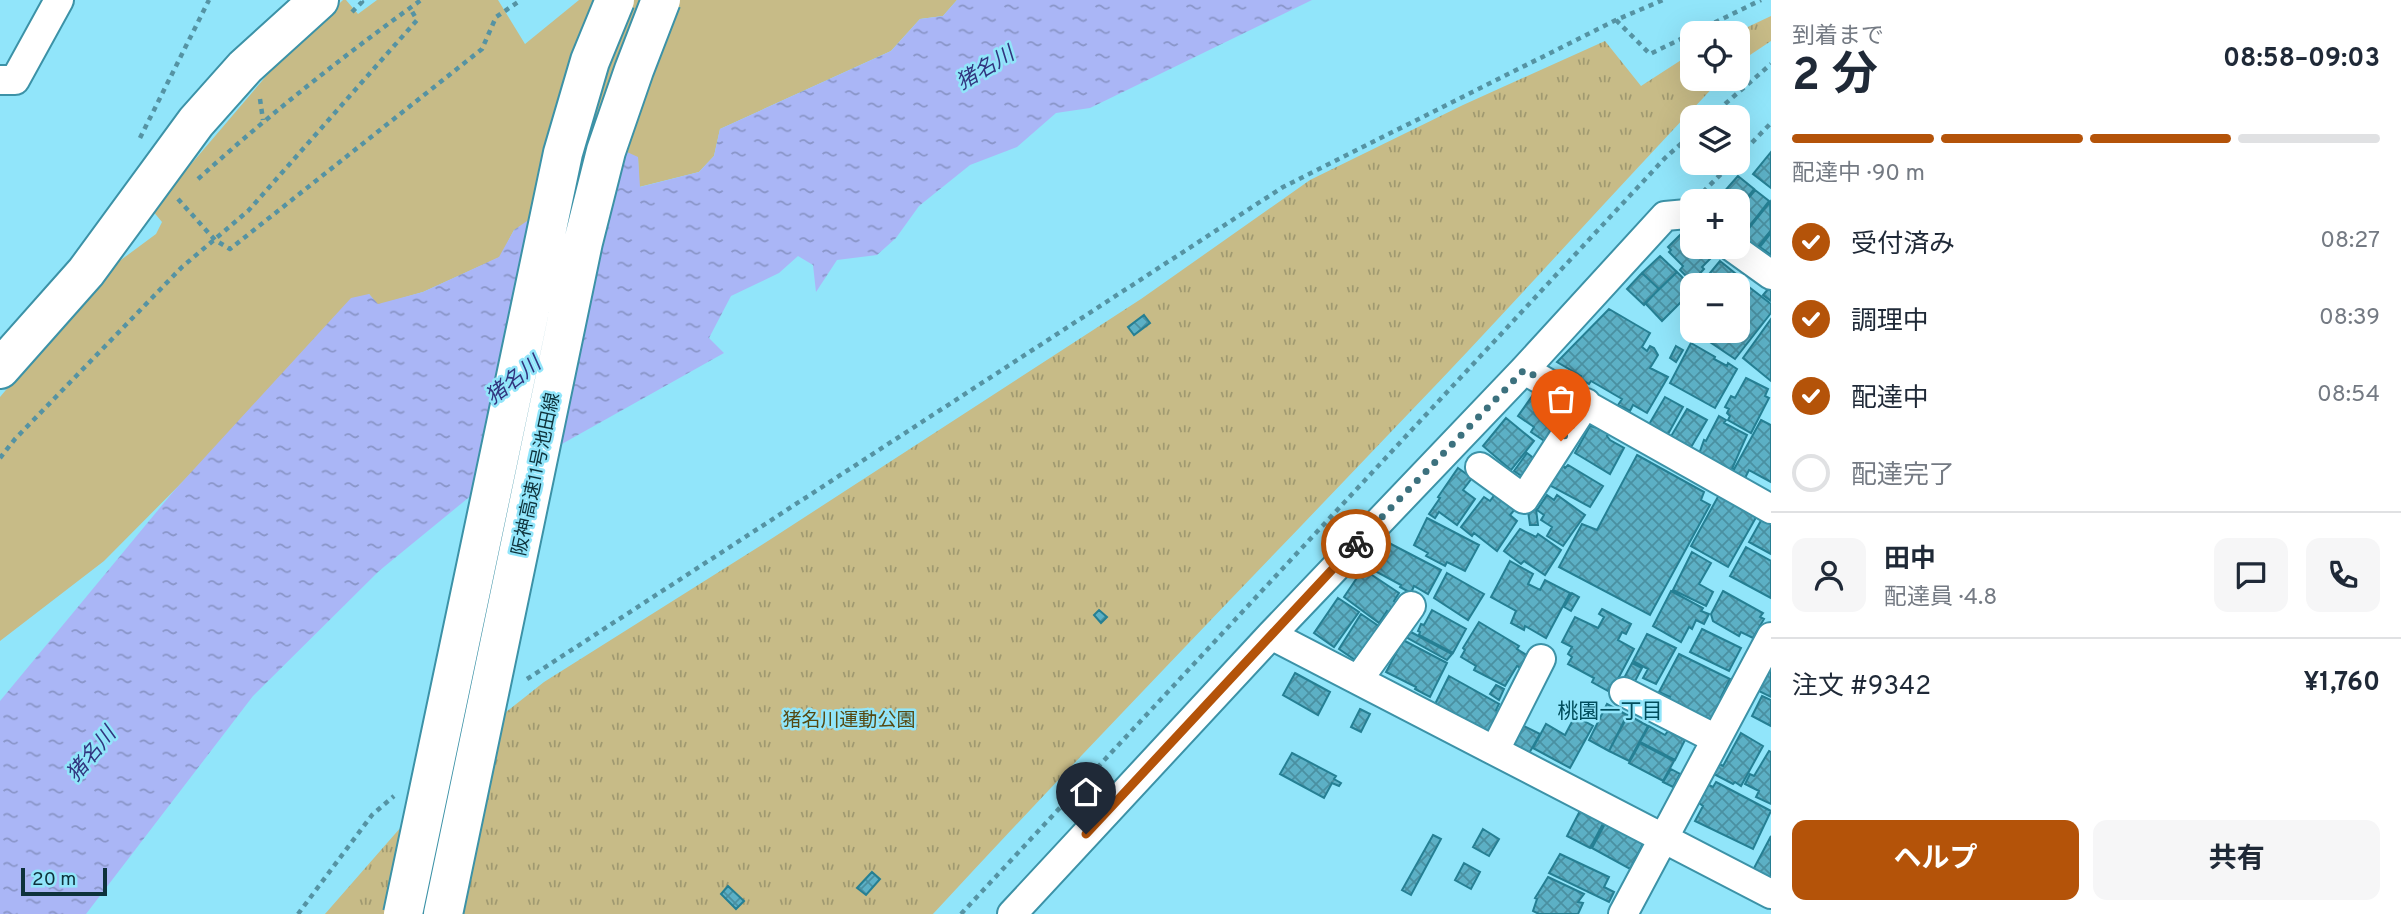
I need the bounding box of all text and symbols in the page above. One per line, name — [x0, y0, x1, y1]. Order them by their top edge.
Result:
map controls — [1680, 21, 1750, 343]
button: locate — [1680, 21, 1750, 91]
text: 到着まで — [1792, 23, 1884, 52]
water label: 猪名川 — [952, 40, 1021, 97]
text: 08:58–09:03 — [2223, 43, 2380, 76]
text: 2 分 — [1792, 48, 1878, 107]
button: layers — [1680, 105, 1750, 175]
text: 配達中 · 90 m — [1792, 160, 1925, 189]
button: + — [1680, 189, 1750, 259]
icon: check — [1792, 223, 1830, 261]
text: 08:27 — [2320, 227, 2380, 256]
text: 受付済み — [1851, 229, 1955, 262]
button: − — [1680, 273, 1750, 343]
icon: check — [1792, 300, 1830, 338]
text: 08:39 — [2319, 304, 2380, 333]
text: 調理中 — [1851, 306, 1929, 339]
water label: 猪名川 — [481, 350, 549, 411]
pin — [1531, 369, 1591, 441]
icon: check — [1792, 377, 1830, 415]
icon: bag — [1542, 380, 1580, 418]
text: 08:54 — [2317, 381, 2380, 410]
text: 配達中 — [1851, 383, 1929, 416]
street label: 阪神高速11号池田線 — [508, 391, 566, 558]
text: 配達完了 — [1851, 460, 1955, 493]
courier — [1321, 509, 1391, 579]
icon: bike — [1337, 525, 1375, 563]
button: person — [1792, 538, 1866, 612]
button: chat — [2214, 538, 2288, 612]
button: phone — [2306, 538, 2380, 612]
text: 田中 — [1884, 544, 1936, 577]
text: 配達員 · 4.8 — [1884, 584, 1997, 613]
text: ¥1,760 — [2304, 667, 2380, 700]
text: 注文 #9342 — [1792, 671, 1931, 704]
district label: 桃園一丁目 — [1558, 699, 1663, 726]
park label: 猪名川運動公園 — [782, 709, 916, 733]
water label: 猪名川 — [62, 721, 124, 788]
pin — [1056, 762, 1116, 834]
icon: home — [1067, 773, 1105, 811]
button: ヘルプ — [1792, 820, 2079, 900]
button: 共有 — [2093, 820, 2380, 900]
scale bar — [21, 865, 107, 897]
text: 20 m — [32, 868, 76, 892]

